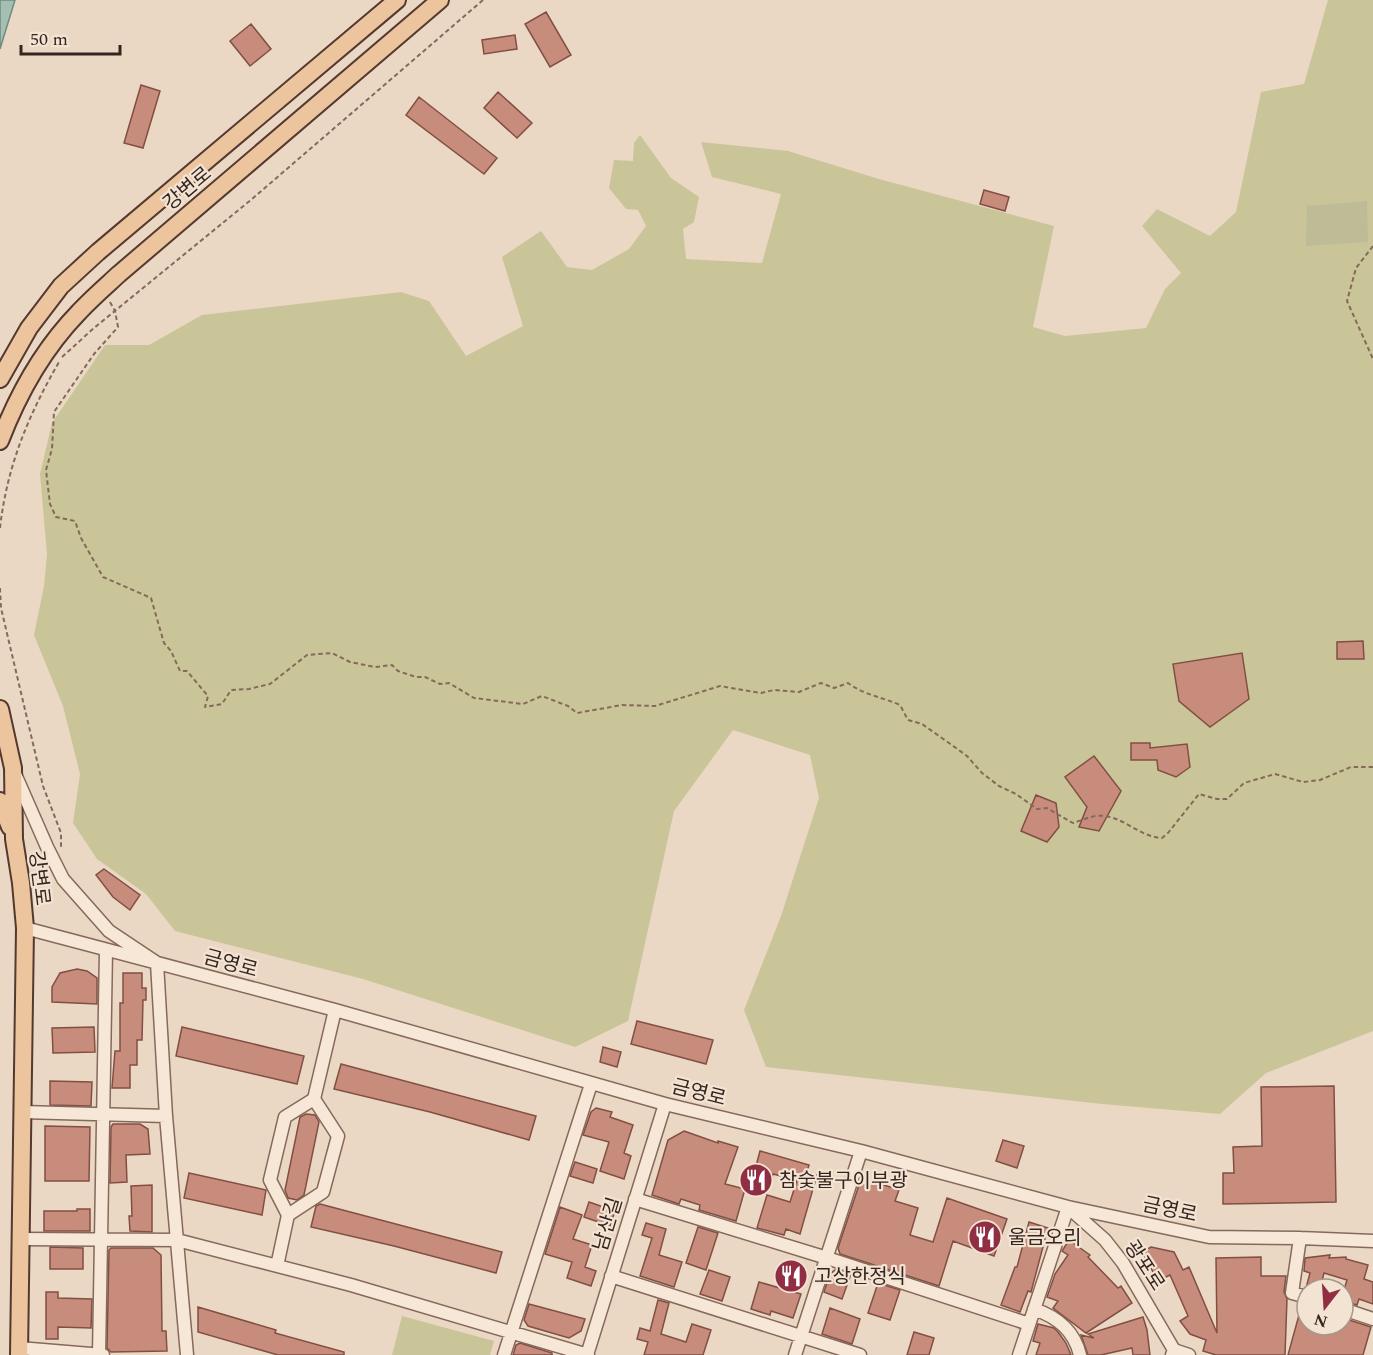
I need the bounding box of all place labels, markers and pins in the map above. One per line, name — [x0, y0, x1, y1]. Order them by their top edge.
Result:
restaurant icon: 참숯불구이부광 — [738, 1162, 774, 1198]
place label: 참숯불구이부광 — [779, 1166, 908, 1196]
restaurant icon: 울금오리 — [967, 1219, 1003, 1255]
place label: 울금오리 — [1008, 1223, 1082, 1253]
restaurant icon: 고상한정식 — [773, 1258, 809, 1294]
place label: 고상한정식 — [814, 1262, 906, 1292]

